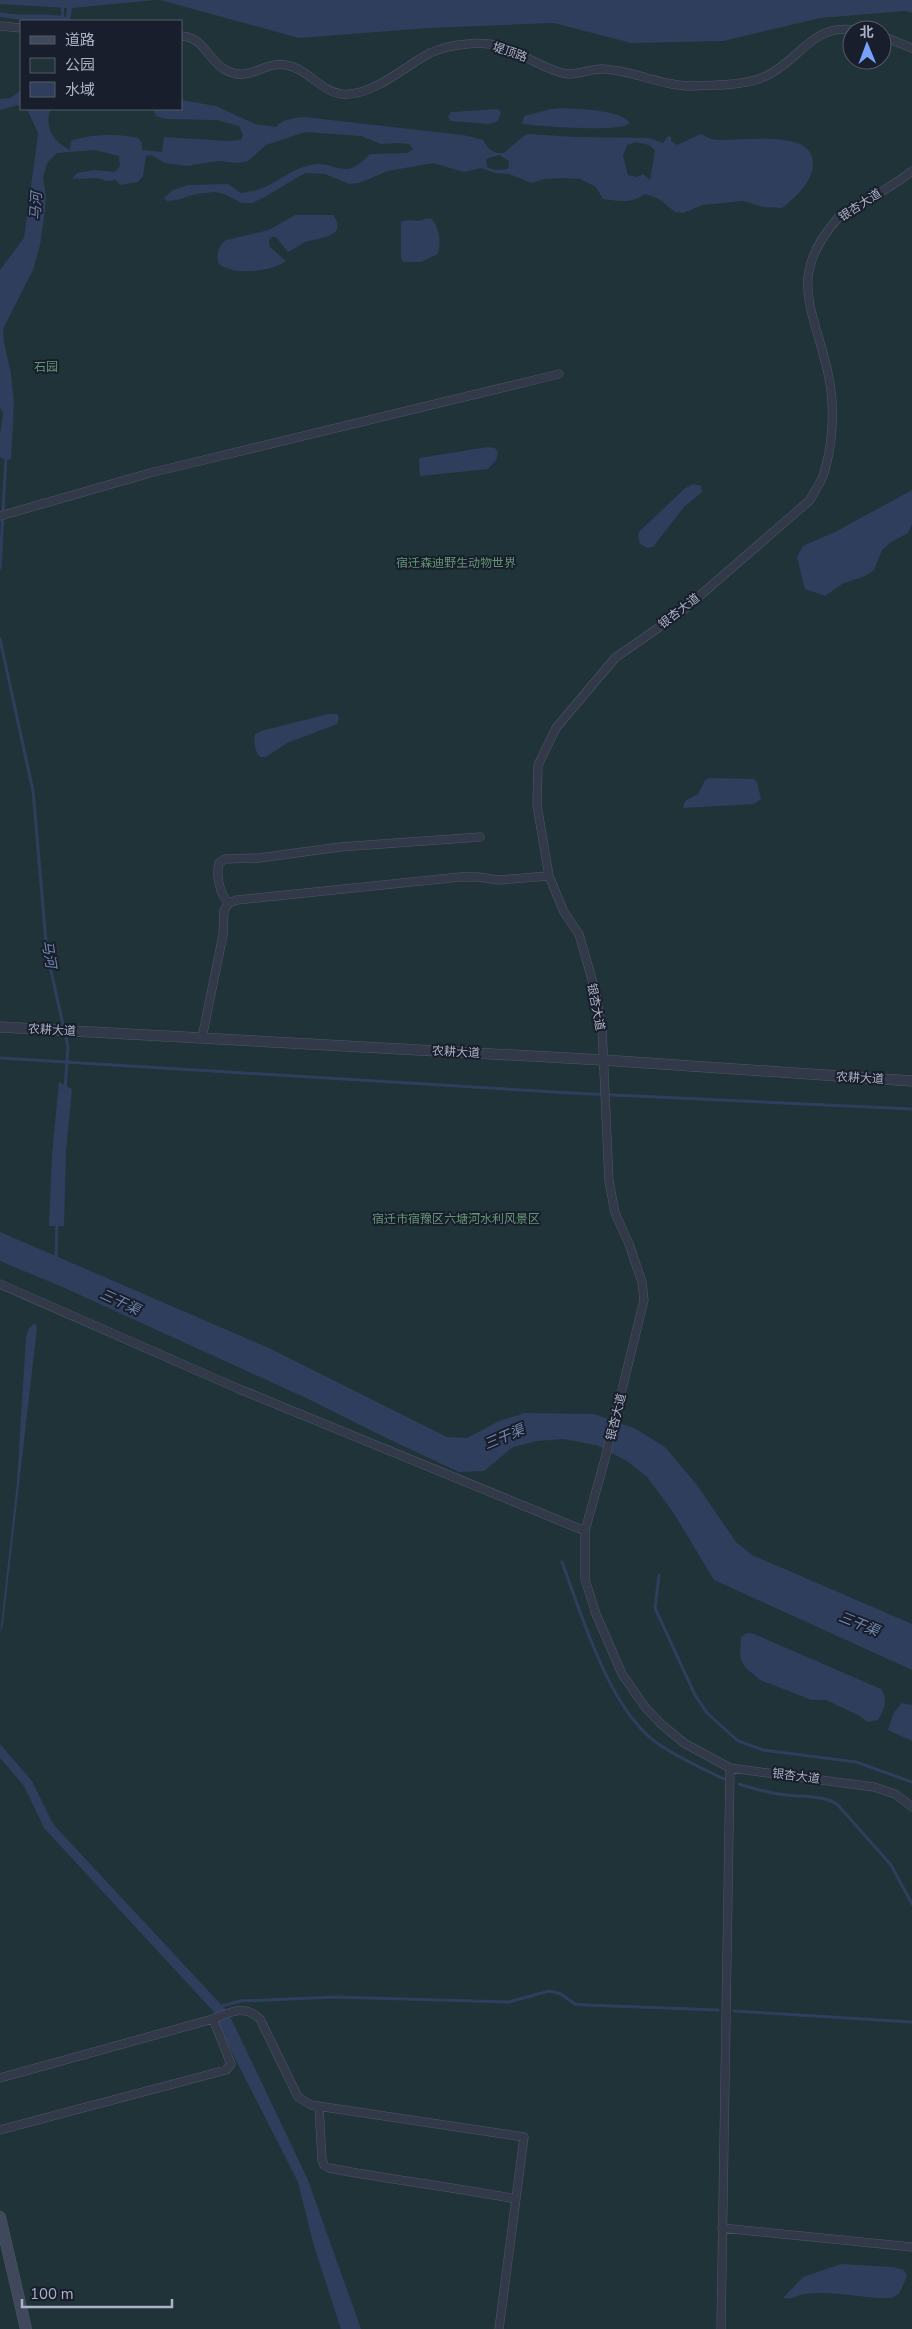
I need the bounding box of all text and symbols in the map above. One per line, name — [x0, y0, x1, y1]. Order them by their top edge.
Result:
legend — [20, 20, 182, 110]
north arrow — [842, 20, 892, 70]
text: 北 — [860, 23, 874, 42]
text: 道路 — [65, 30, 95, 50]
street label: 堤顶路 — [490, 39, 530, 65]
text: 公园 — [65, 55, 95, 75]
text: 水域 — [65, 80, 95, 100]
street label: 银杏大道 — [836, 185, 884, 225]
water label: 马河 — [26, 189, 46, 220]
park label: 石园 — [34, 359, 58, 375]
park label: 宿迁森迪野生动物世界 — [396, 555, 516, 571]
street label: 银杏大道 — [655, 590, 703, 632]
water label: 马河 — [37, 939, 61, 972]
street label: 银杏大道 — [584, 982, 608, 1032]
street label: 农耕大道 — [28, 1021, 76, 1039]
street label: 农耕大道 — [432, 1043, 480, 1061]
street label: 农耕大道 — [836, 1069, 884, 1087]
park label: 宿迁市宿豫区六塘河水利风景区 — [372, 1211, 540, 1227]
water label: 三干渠 — [97, 1285, 145, 1320]
street label: 银杏大道 — [602, 1392, 630, 1442]
water label: 三干渠 — [481, 1419, 529, 1454]
water label: 三干渠 — [836, 1607, 884, 1641]
street label: 银杏大道 — [771, 1765, 821, 1787]
scale bar — [22, 2276, 172, 2308]
text: 100 m — [30, 2284, 74, 2304]

